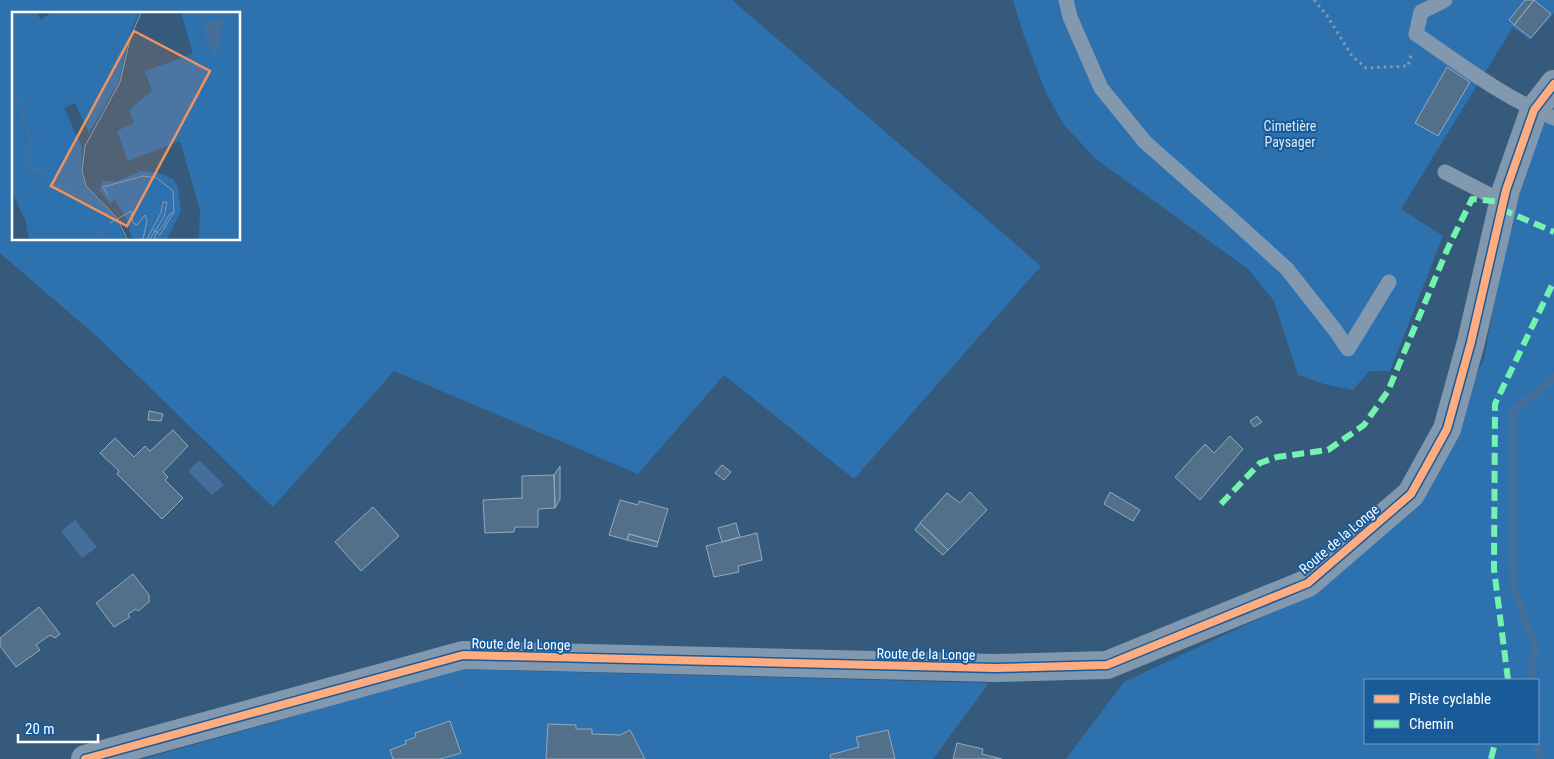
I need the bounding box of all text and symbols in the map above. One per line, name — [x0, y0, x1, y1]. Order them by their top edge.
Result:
inset map — [12, 12, 240, 240]
park label: Cimetière Paysager — [1264, 118, 1317, 150]
street label: Route de la Longe — [1296, 501, 1382, 577]
street label: Route de la Longe — [471, 635, 571, 653]
street label: Route de la Longe — [876, 645, 976, 663]
legend — [1364, 679, 1539, 744]
text: Piste cyclable — [1409, 690, 1491, 708]
scale bar — [18, 712, 98, 744]
text: Chemin — [1409, 715, 1454, 733]
text: 20 m — [25, 720, 55, 738]

